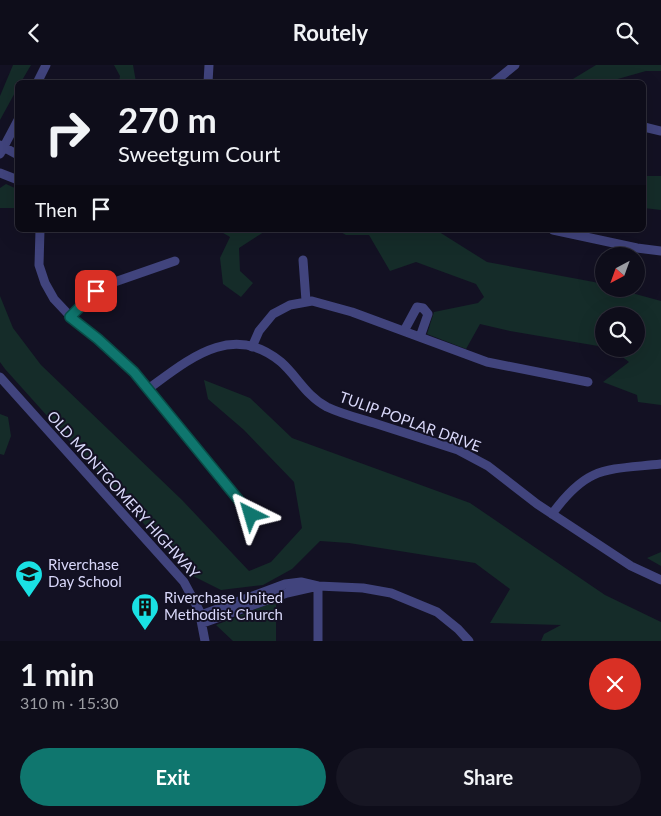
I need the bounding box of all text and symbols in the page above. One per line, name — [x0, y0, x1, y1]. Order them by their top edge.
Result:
icon: back — [20, 19, 48, 47]
text: Routely — [293, 19, 368, 46]
icon: search — [613, 19, 641, 47]
text: 270 m — [118, 98, 217, 140]
icon: right — [35, 100, 100, 165]
text: Sweetgum Court — [118, 140, 280, 167]
icon: arrive — [87, 195, 115, 223]
text: Then — [35, 198, 77, 221]
north arrow — [595, 247, 645, 297]
map controls — [595, 247, 645, 357]
pin — [75, 270, 117, 312]
icon: arrive — [82, 277, 110, 305]
button: search — [595, 307, 645, 357]
street label: TULIP POPLAR DRIVE — [337, 387, 484, 455]
street label: OLD MONTGOMERY HIGHWAY — [44, 407, 204, 582]
position arrow — [224, 488, 276, 540]
place label: Riverchase Day School — [48, 555, 122, 590]
school or university icon: Riverchase Day School — [14, 559, 44, 598]
place label: Riverchase United Methodist Church — [164, 588, 283, 623]
building icon: Riverchase United Methodist Church — [130, 592, 160, 631]
text: 1 min — [20, 656, 94, 692]
button: close — [589, 658, 641, 710]
text: 310 m · 15:30 — [20, 693, 119, 712]
button: Exit — [20, 748, 326, 806]
button: Share — [336, 748, 641, 806]

